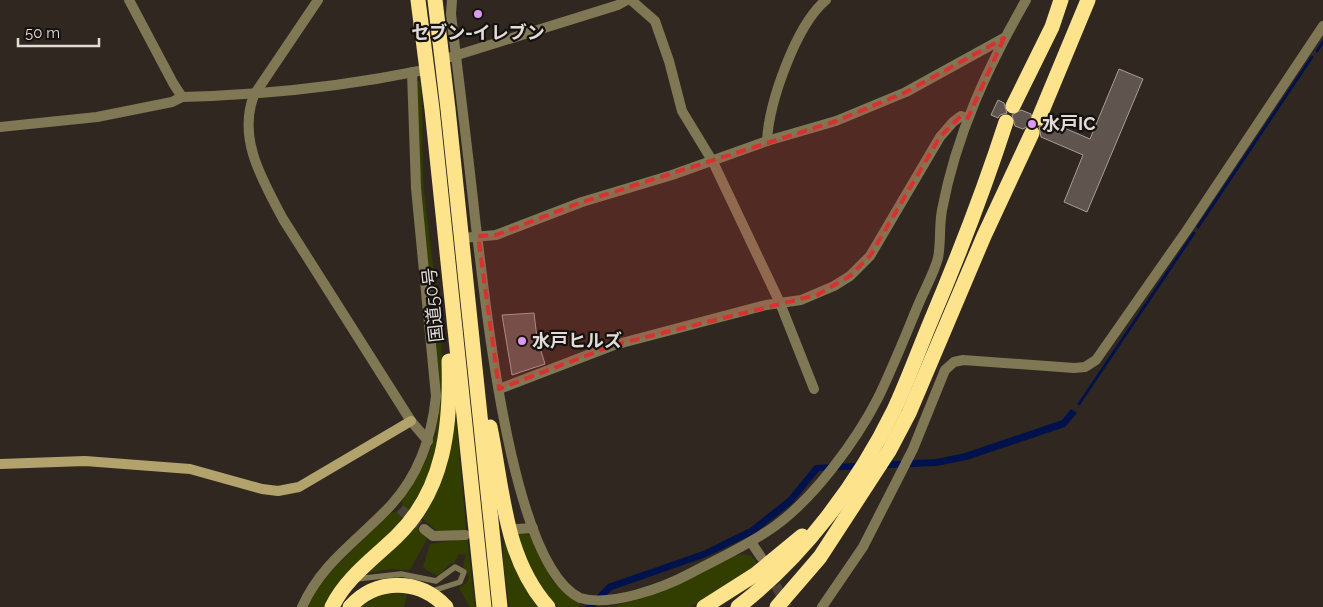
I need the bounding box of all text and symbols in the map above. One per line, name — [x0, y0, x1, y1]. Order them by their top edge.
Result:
marker: セブン-イレブン — [472, 8, 484, 20]
scale bar — [18, 15, 99, 47]
place label: セブン-イレブン — [411, 22, 545, 43]
text: 50 m — [25, 24, 60, 42]
place label: 水戸IC — [1042, 113, 1096, 134]
marker: 水戸IC — [1026, 118, 1038, 130]
street label: 国道50号 — [418, 267, 447, 343]
place label: 水戸ヒルズ — [532, 330, 622, 351]
marker: 水戸ヒルズ — [516, 335, 528, 347]

